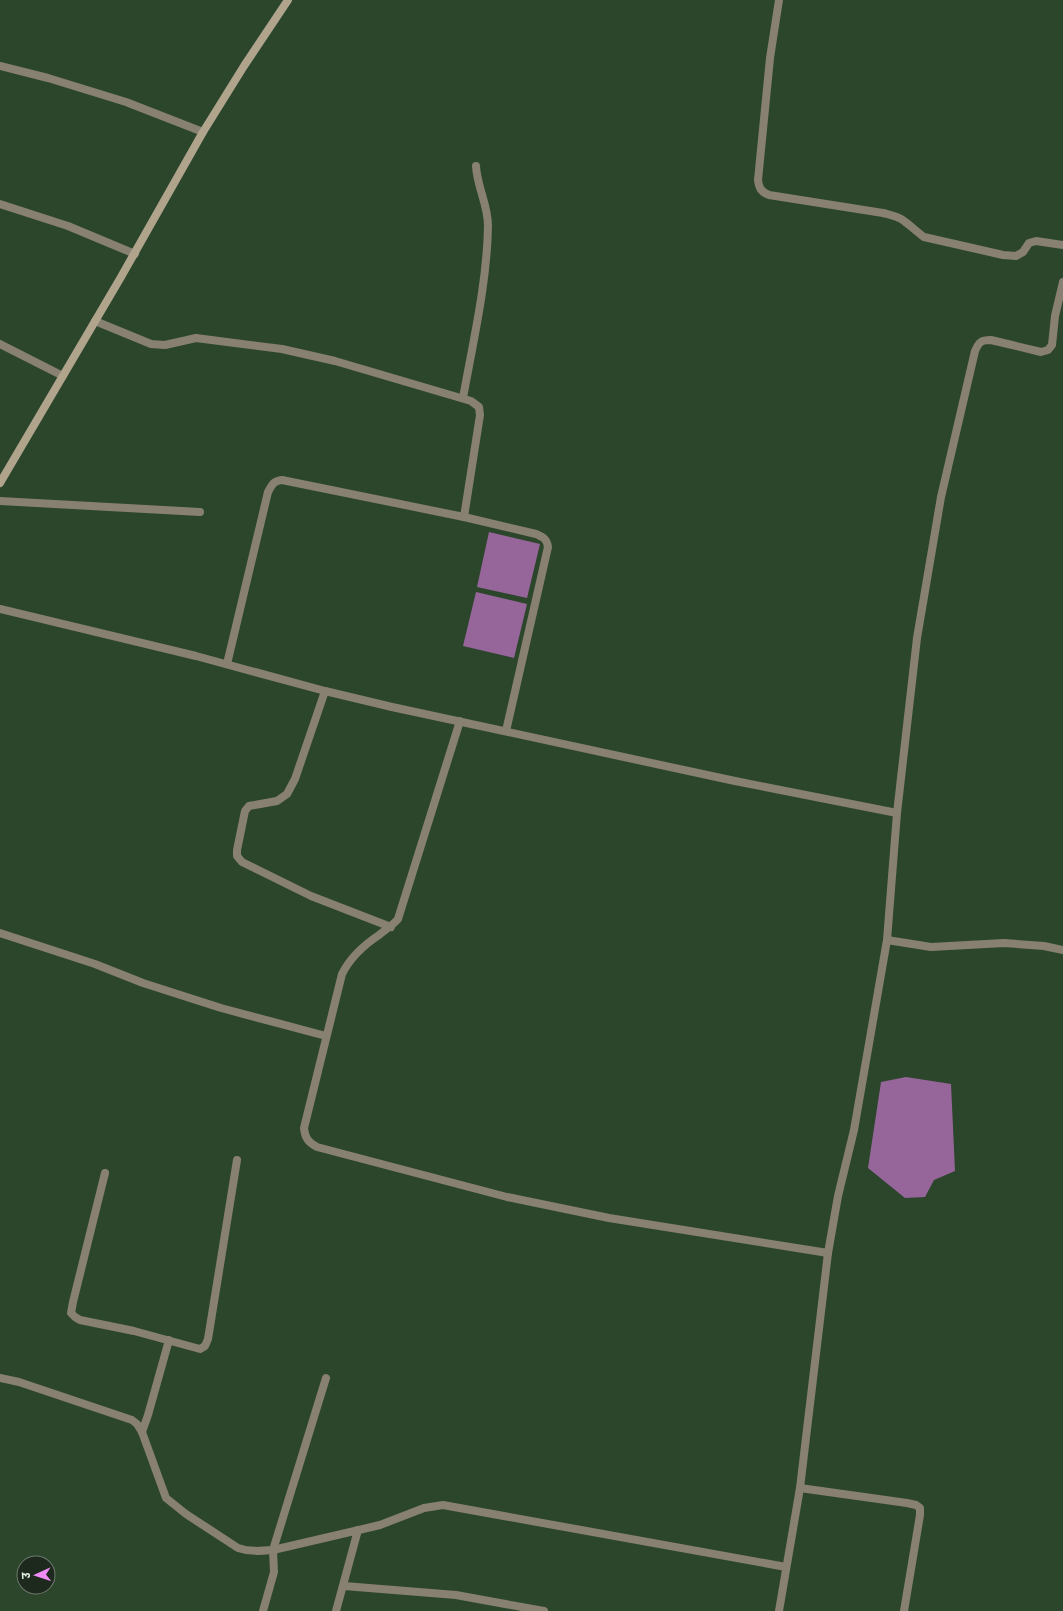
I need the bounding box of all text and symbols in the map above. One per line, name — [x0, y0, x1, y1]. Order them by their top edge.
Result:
north arrow — [16, 1555, 56, 1595]
text: उ — [18, 1571, 34, 1580]

